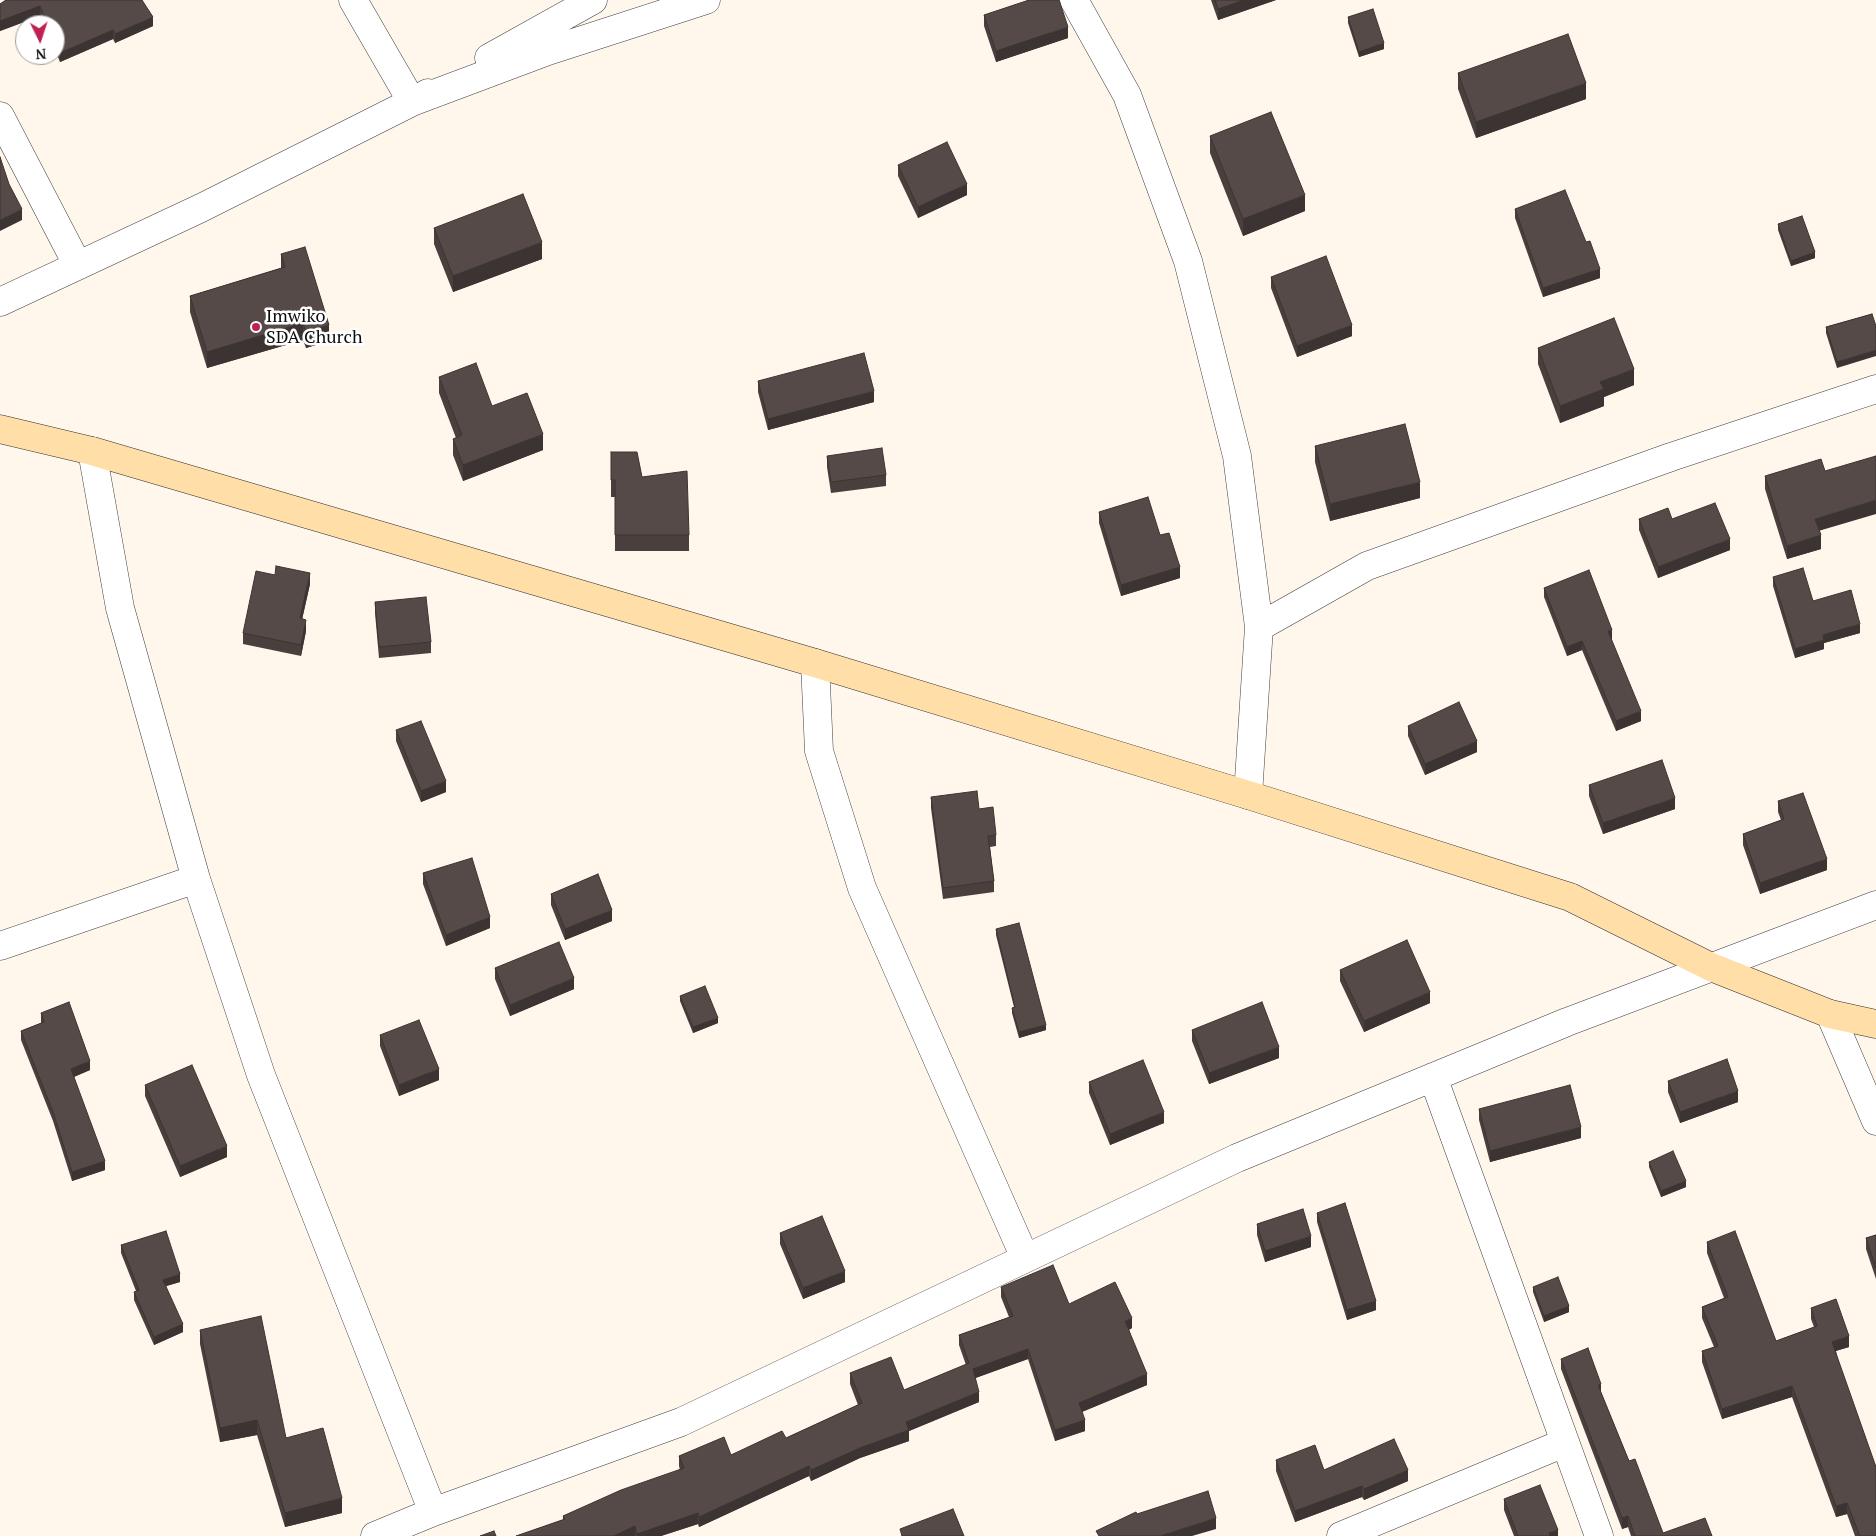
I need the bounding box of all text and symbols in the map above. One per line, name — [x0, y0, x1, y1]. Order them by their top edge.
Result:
north arrow — [15, 15, 65, 65]
text: N — [35, 45, 47, 64]
place label: Imwiko SDA Church — [266, 306, 362, 348]
marker: Imwiko SDA Church — [250, 321, 262, 333]

